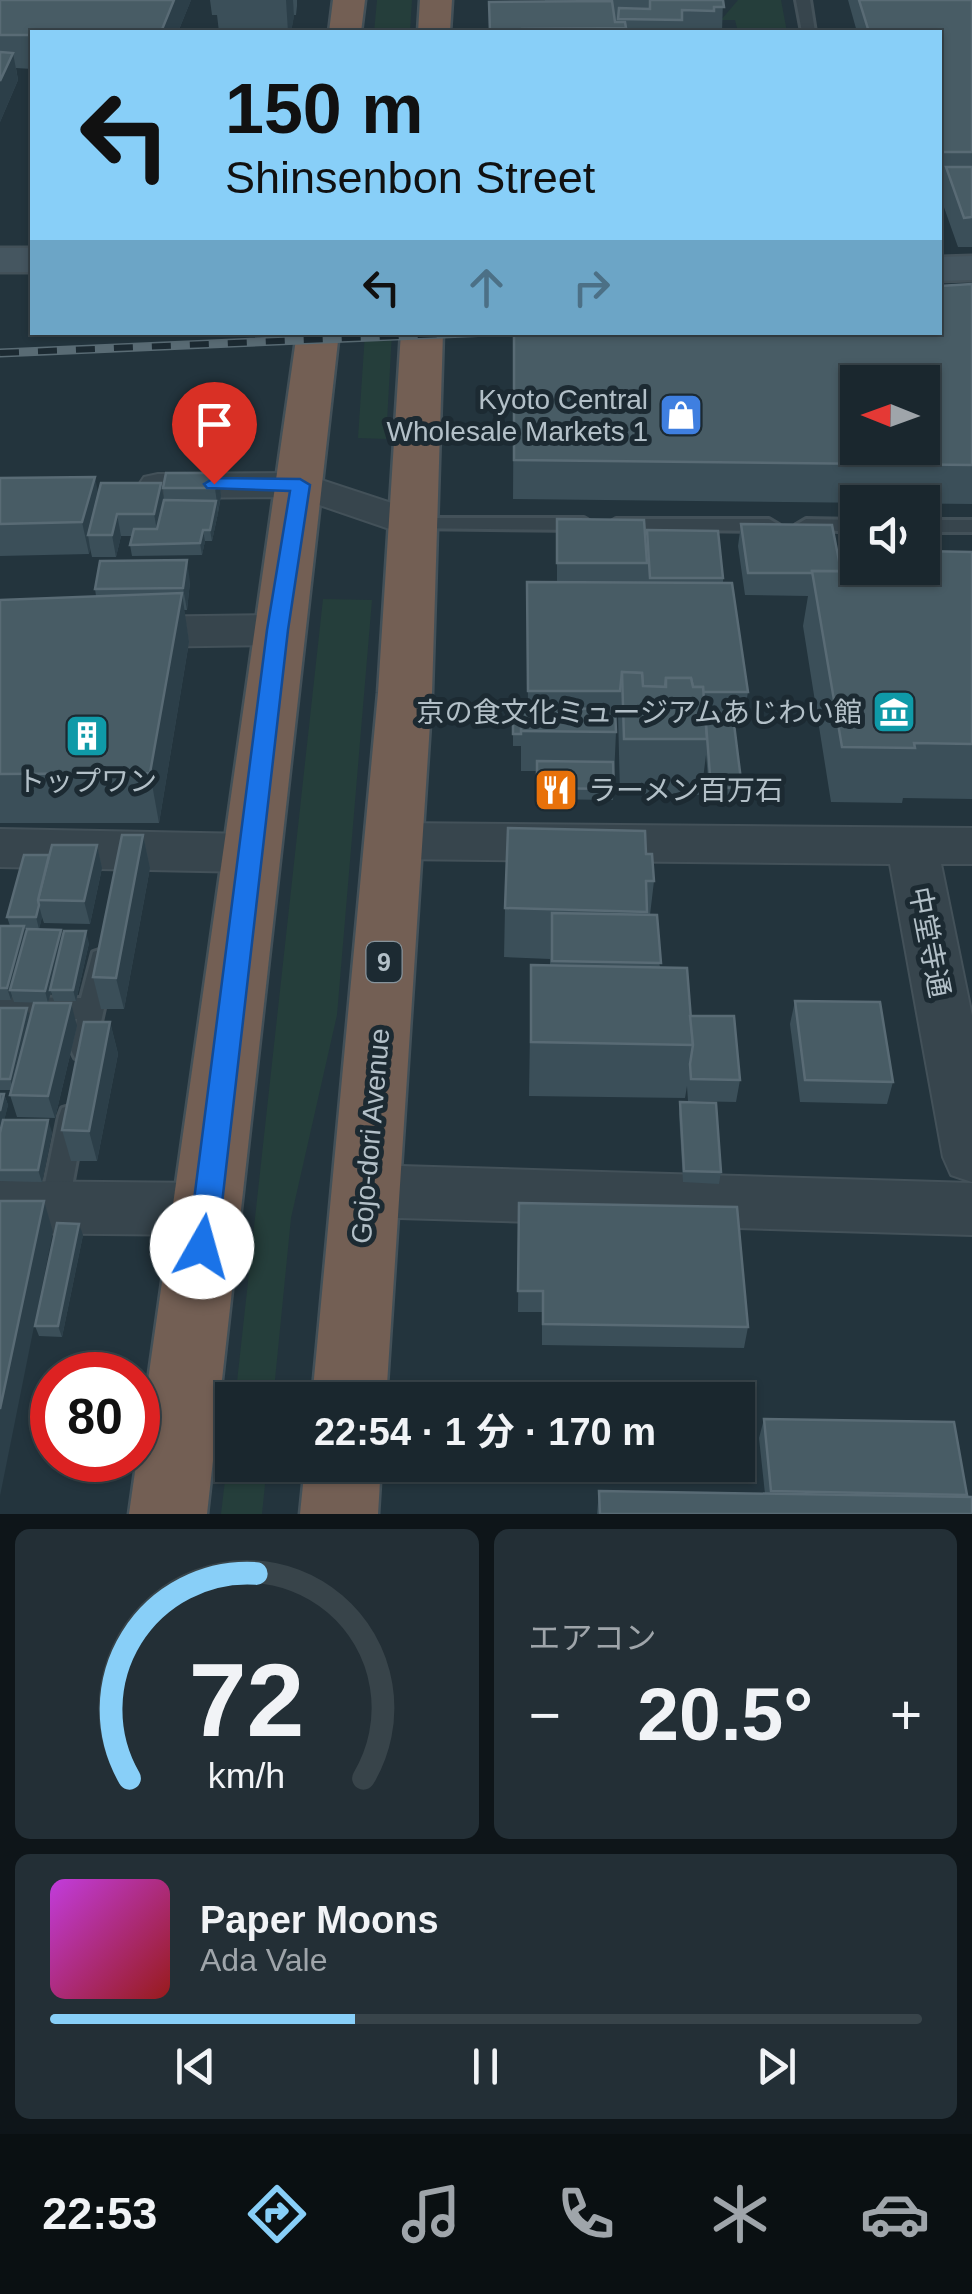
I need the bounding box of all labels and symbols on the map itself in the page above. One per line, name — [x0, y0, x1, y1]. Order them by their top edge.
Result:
north arrow — [840, 365, 940, 465]
pin — [172, 382, 257, 485]
place label: Kyoto Central Wholesale Markets 1 — [387, 384, 648, 447]
shop icon: Kyoto Central Wholesale Markets 1 — [658, 392, 704, 438]
museum icon: 京の食文化ミュージアムあじわい館 — [871, 689, 917, 735]
place label: 京の食文化ミュージアムあじわい館 — [417, 697, 862, 728]
building icon: トップワン — [64, 713, 110, 759]
place label: トップワン — [17, 766, 157, 797]
restaurant icon: ラーメン百万石 — [533, 767, 579, 813]
place label: ラーメン百万石 — [588, 775, 783, 806]
street label: 中堂寺通 — [904, 884, 955, 1000]
road number: 9 — [366, 942, 402, 982]
street label: Gojo-dori Avenue — [346, 1027, 395, 1245]
position arrow — [150, 1195, 254, 1299]
speed limit sign: 80 — [30, 1352, 160, 1482]

